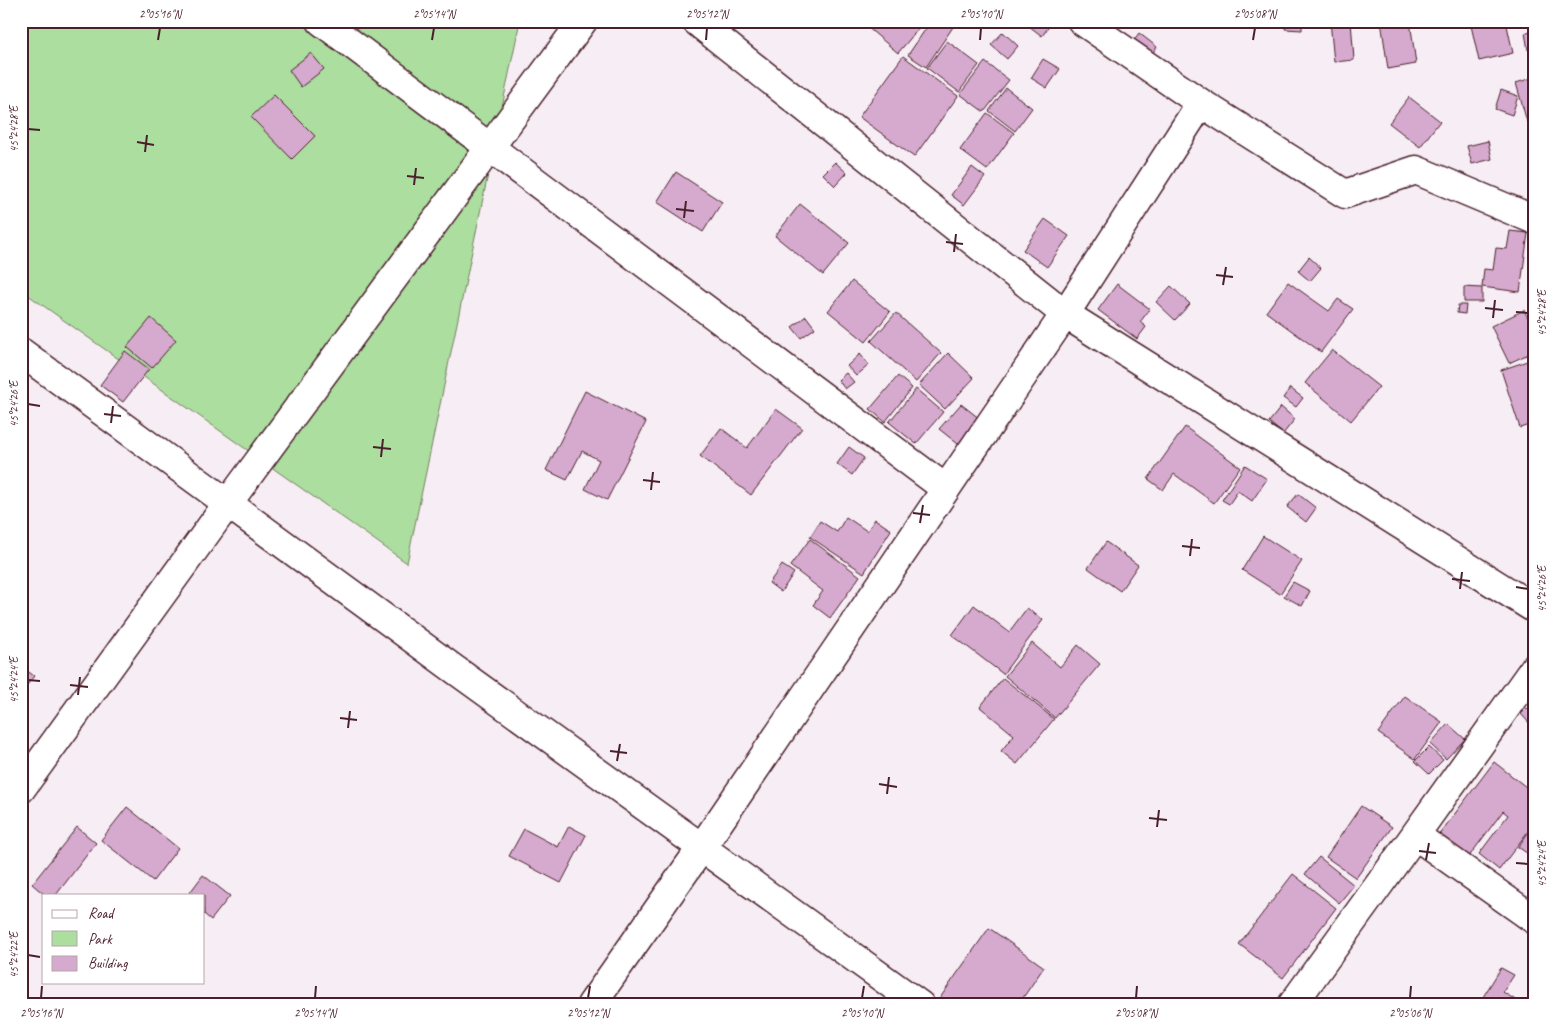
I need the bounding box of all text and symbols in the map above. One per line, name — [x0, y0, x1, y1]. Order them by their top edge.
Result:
text: 2°05'16"N — [139, 6, 183, 22]
text: 2°05'14"N — [413, 6, 457, 22]
text: 2°05'12"N — [686, 6, 730, 22]
text: 2°05'10"N — [960, 6, 1004, 22]
text: 2°05'08"N — [1234, 6, 1278, 22]
text: 45°24'28"E — [6, 104, 22, 152]
text: 45°24'28"E — [1534, 288, 1550, 336]
text: 45°24'26"E — [6, 379, 22, 427]
text: 45°24'26"E — [1534, 564, 1550, 612]
text: 45°24'24"E — [6, 655, 22, 703]
text: 45°24'24"E — [1534, 839, 1550, 887]
legend — [42, 894, 205, 984]
text: Road — [88, 904, 115, 923]
text: 45°24'22"E — [6, 930, 22, 978]
text: Park — [88, 930, 113, 949]
text: Building — [88, 954, 128, 973]
text: 2°05'16"N — [20, 1005, 64, 1021]
text: 2°05'14"N — [294, 1005, 338, 1021]
text: 2°05'12"N — [567, 1005, 611, 1021]
text: 2°05'10"N — [841, 1005, 885, 1021]
text: 2°05'08"N — [1115, 1005, 1159, 1021]
text: 2°05'06"N — [1389, 1005, 1433, 1021]

